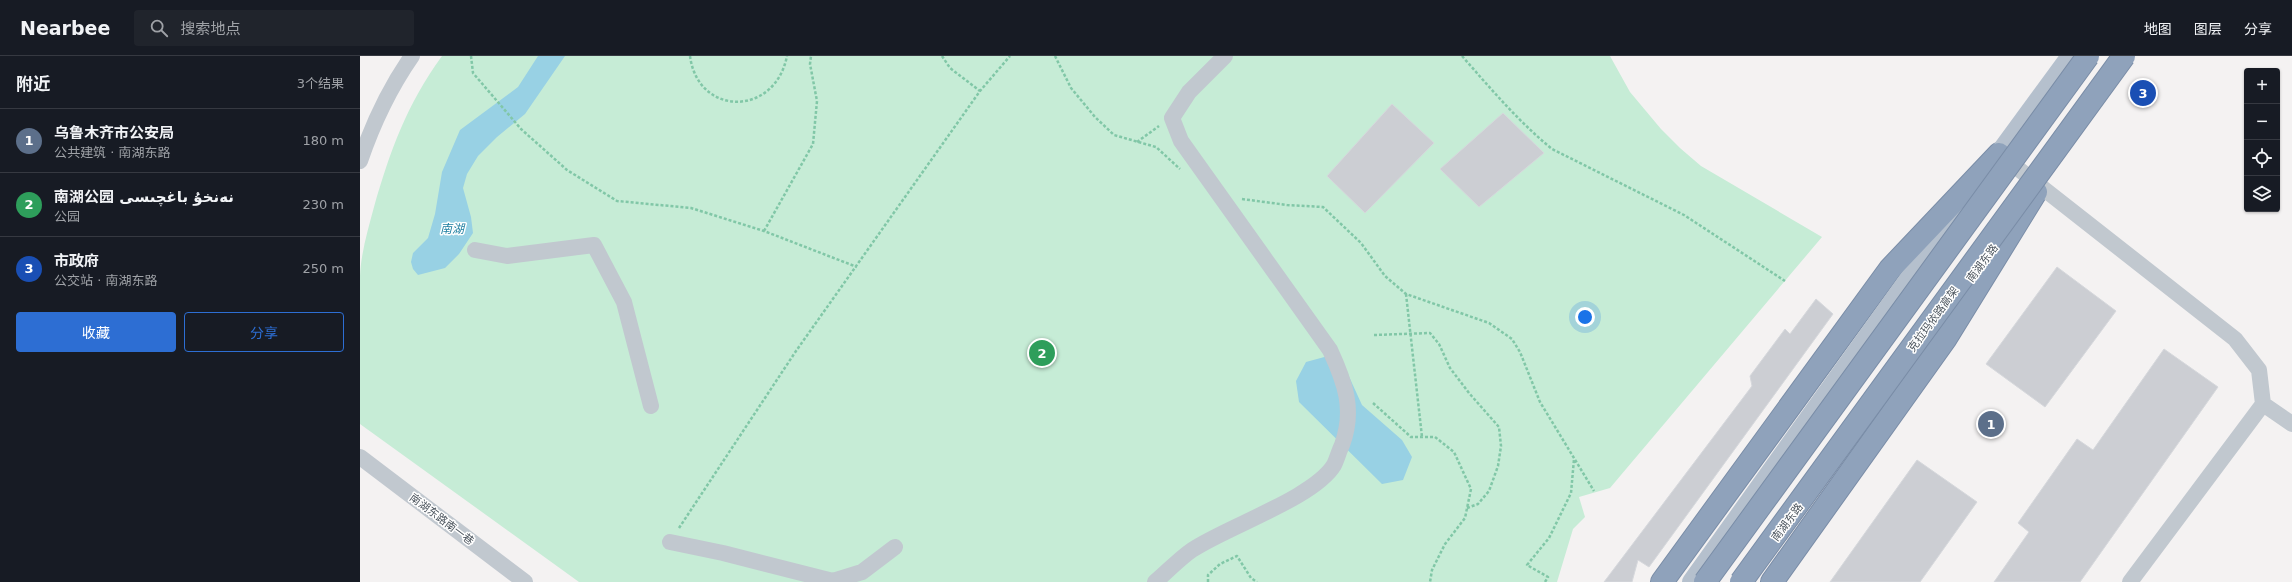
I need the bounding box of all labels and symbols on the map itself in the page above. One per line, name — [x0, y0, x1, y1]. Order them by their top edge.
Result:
pin: 3 — [2130, 78, 2156, 108]
water label: 南湖 — [440, 222, 466, 236]
street label: 南湖东路 — [1964, 242, 2001, 285]
street label: 克拉玛依路高架 — [1906, 284, 1961, 354]
your location — [1575, 307, 1595, 327]
pin: 2 — [1029, 338, 1055, 368]
pin: 1 — [1978, 409, 2004, 439]
street label: 南湖东路南一巷 — [407, 491, 476, 548]
street label: 南湖东路 — [1769, 501, 1806, 544]

